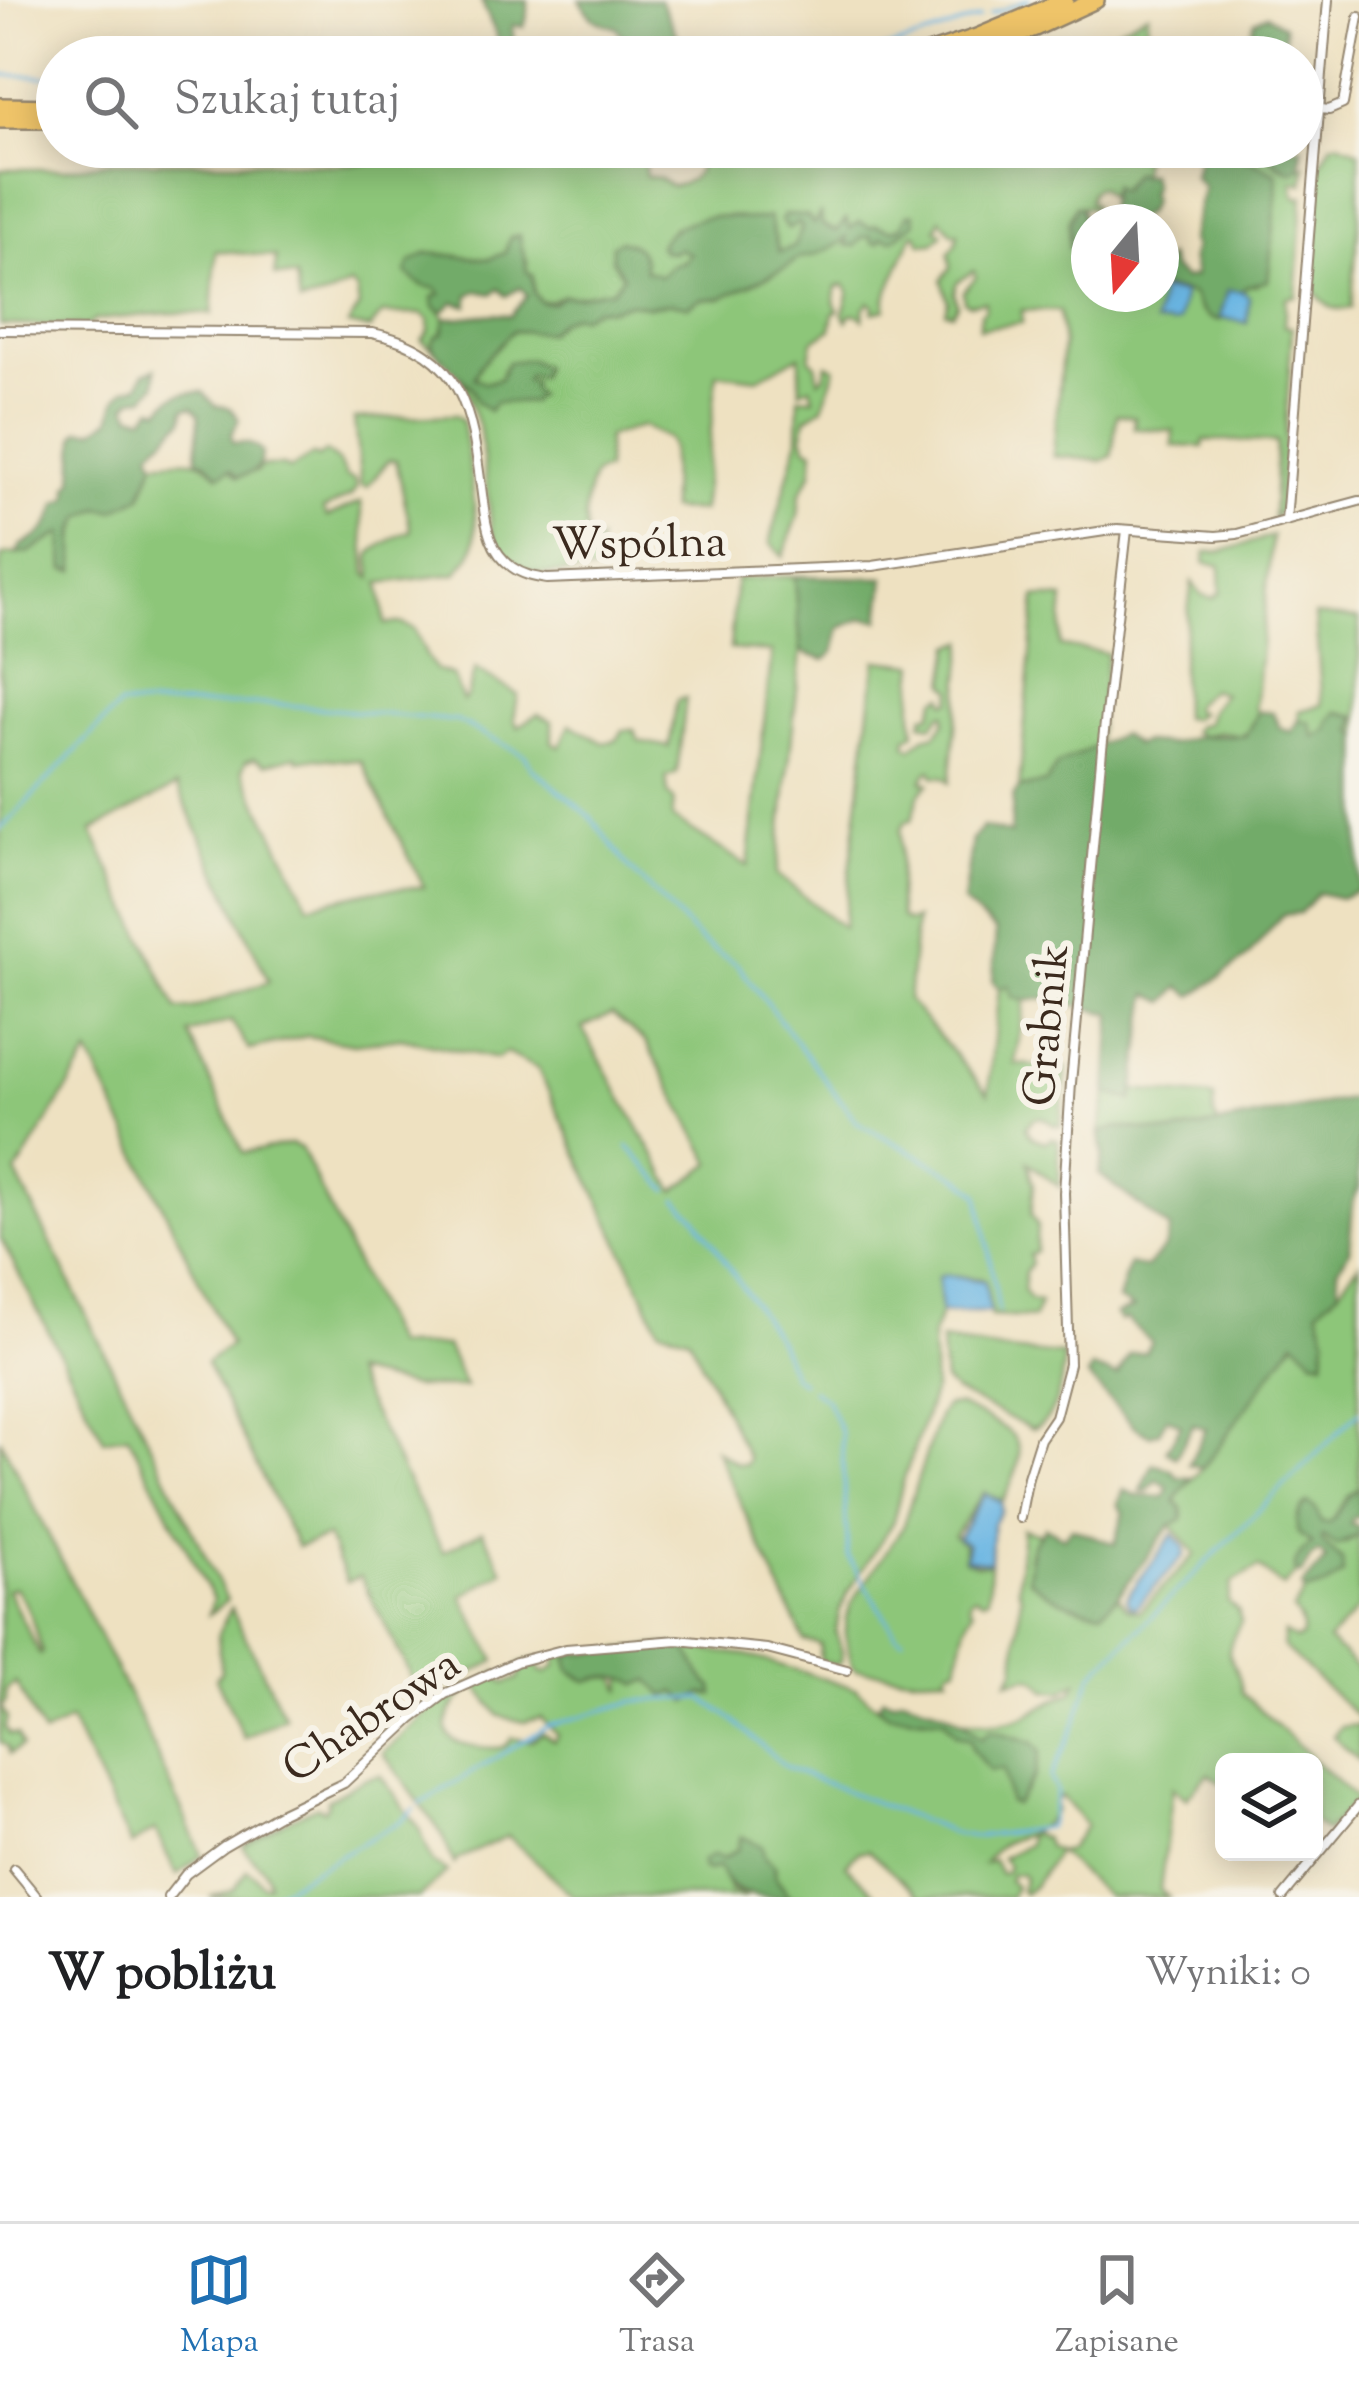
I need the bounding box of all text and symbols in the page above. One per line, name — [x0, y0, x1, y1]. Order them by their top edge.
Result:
search box — [36, 36, 1323, 168]
icon: search — [78, 69, 144, 135]
text: Szukaj tutaj — [174, 70, 400, 135]
north arrow — [1071, 204, 1179, 312]
street label: Wspólna — [551, 512, 727, 581]
street label: Grabnik — [1010, 942, 1089, 1109]
street label: Chabrowa — [271, 1635, 475, 1802]
map controls — [1215, 1753, 1323, 1861]
button: layers — [1215, 1753, 1323, 1861]
text: W pobliżu — [48, 1939, 276, 2012]
text: Wyniki: 0 — [1145, 1947, 1311, 2003]
tab: Mapa — [180, 2247, 259, 2367]
tab: Trasa — [619, 2247, 695, 2367]
tab: Zapisane — [1055, 2247, 1179, 2367]

